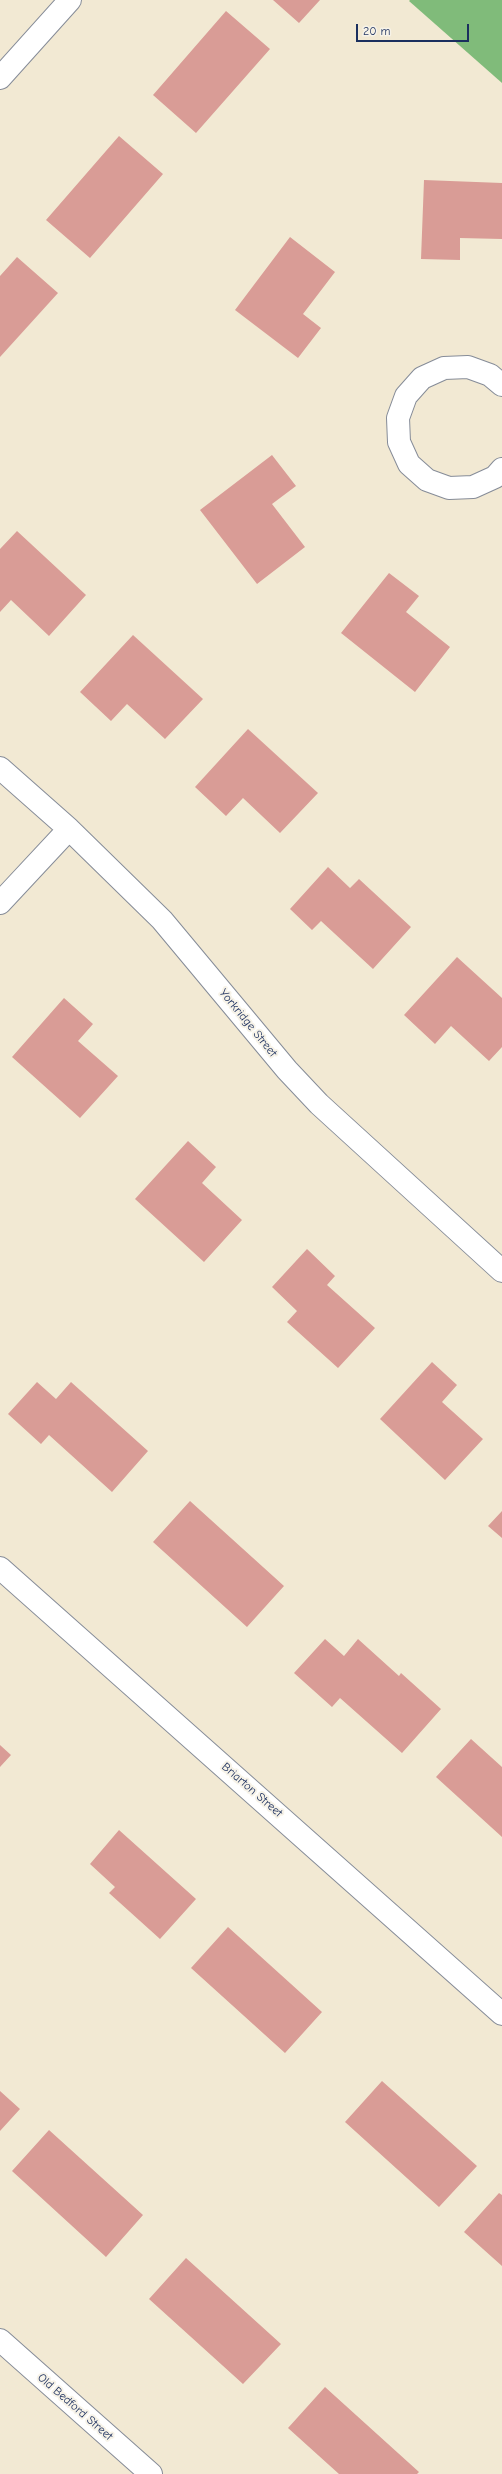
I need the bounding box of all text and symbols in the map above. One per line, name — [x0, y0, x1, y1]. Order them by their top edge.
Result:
scale bar — [358, 16, 471, 42]
text: 20 m — [363, 24, 391, 38]
street label: Yorkridge Street — [216, 986, 280, 1060]
street label: Briarton Street — [219, 1760, 285, 1820]
street label: Old Bedford Street — [34, 2370, 116, 2444]

